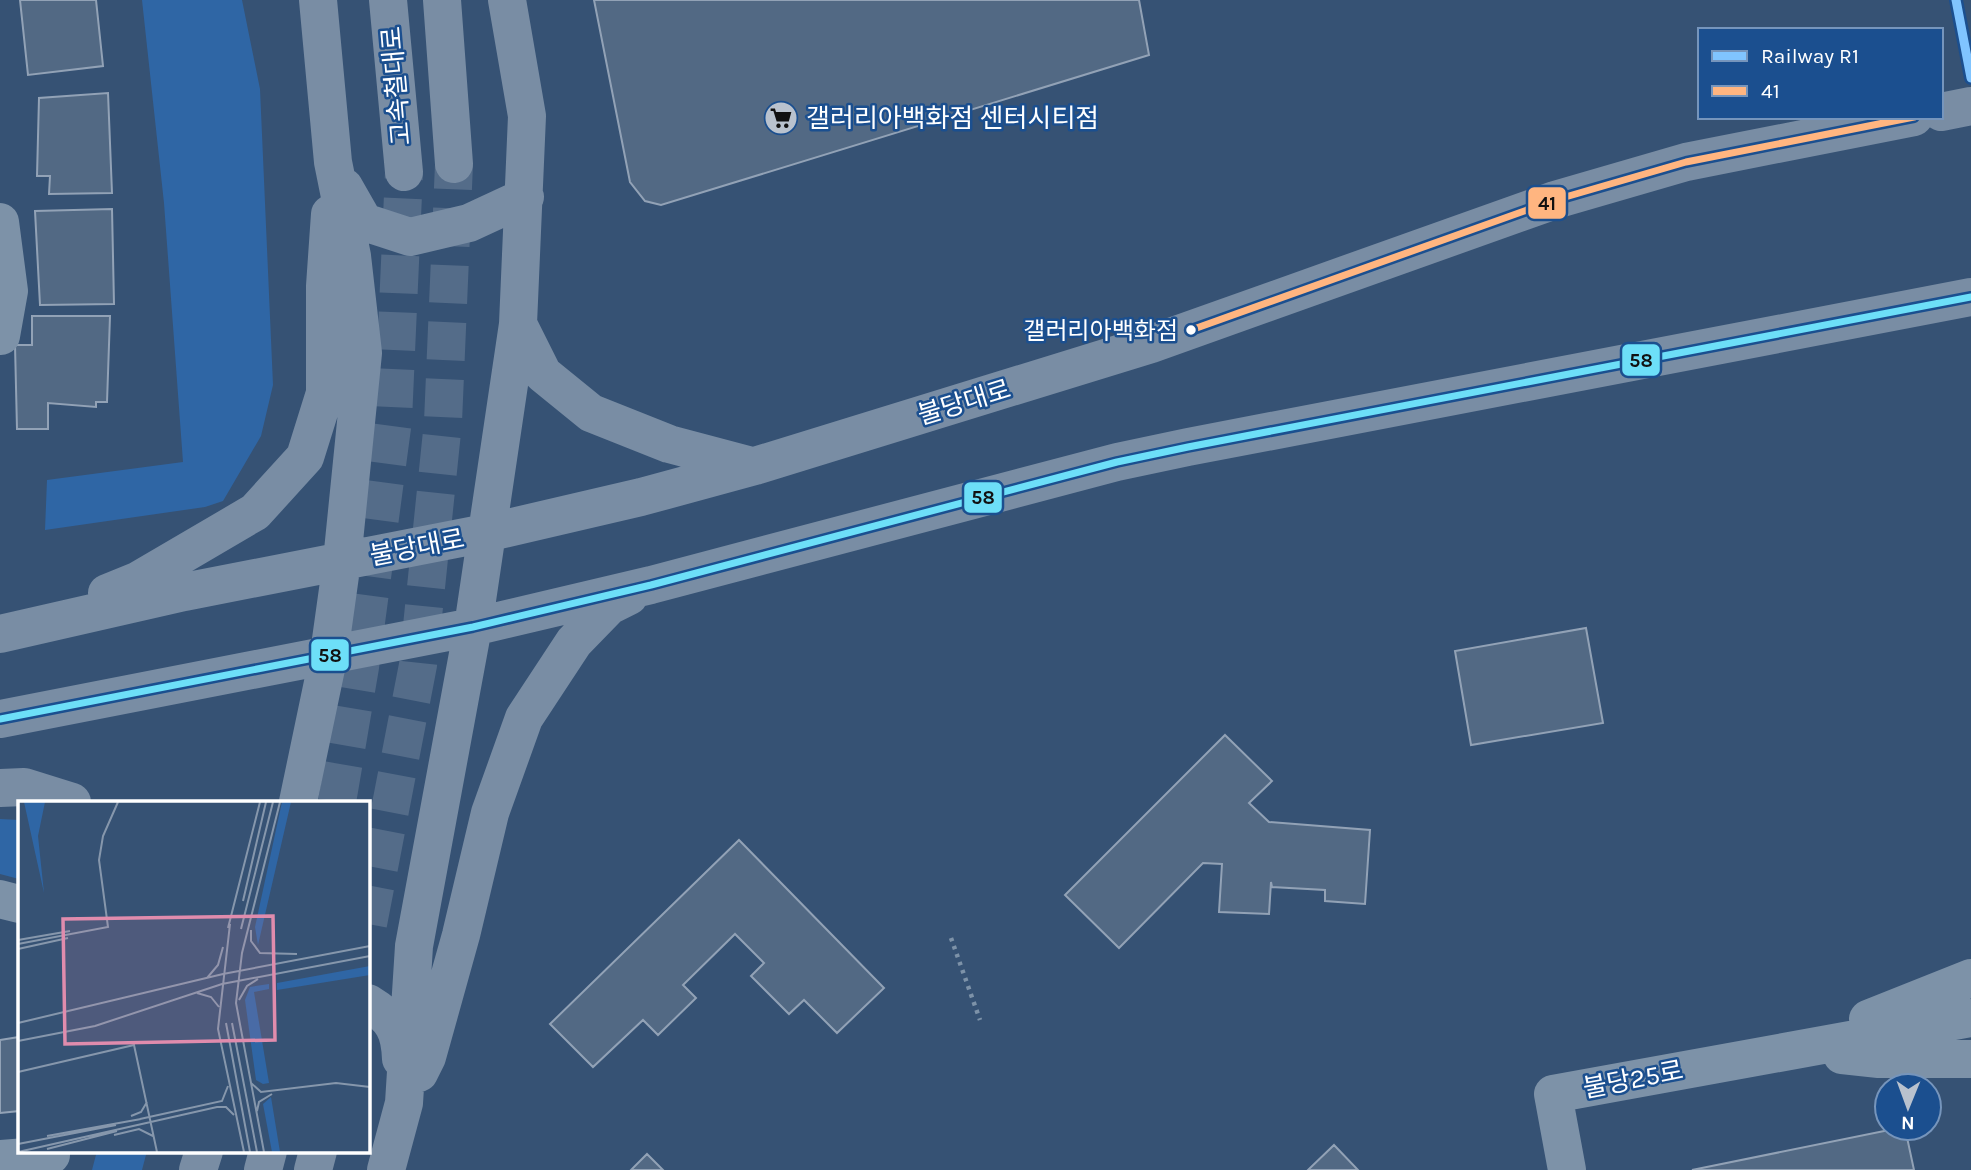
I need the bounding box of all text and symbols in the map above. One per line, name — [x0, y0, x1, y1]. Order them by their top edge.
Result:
street label: 고속철대로 — [376, 25, 417, 147]
legend — [1698, 28, 1943, 119]
text: Railway R1 — [1761, 44, 1859, 68]
text: 41 — [1761, 79, 1780, 103]
supermarket icon: 갤러리아백화점 센터시티점 — [762, 99, 800, 137]
place label: 갤러리아백화점 센터시티점 — [806, 103, 1099, 134]
line badge: 41 — [1527, 186, 1567, 220]
text: 41 — [1538, 193, 1556, 215]
place label: 갤러리아백화점 — [1023, 317, 1178, 345]
marker: 갤러리아백화점 — [1184, 323, 1198, 337]
line badge: 58 — [1621, 343, 1661, 377]
text: 58 — [1629, 350, 1653, 372]
street label: 불당대로 — [914, 374, 1014, 431]
line badge: 58 — [963, 481, 1003, 514]
text: 58 — [971, 487, 995, 509]
street label: 불당대로 — [367, 523, 467, 572]
line badge: 58 — [310, 638, 350, 672]
text: 58 — [318, 645, 342, 667]
inset map — [18, 801, 369, 1152]
street label: 불당25로 — [1580, 1055, 1686, 1104]
north arrow — [1873, 1072, 1943, 1142]
text: N — [1901, 1112, 1915, 1134]

